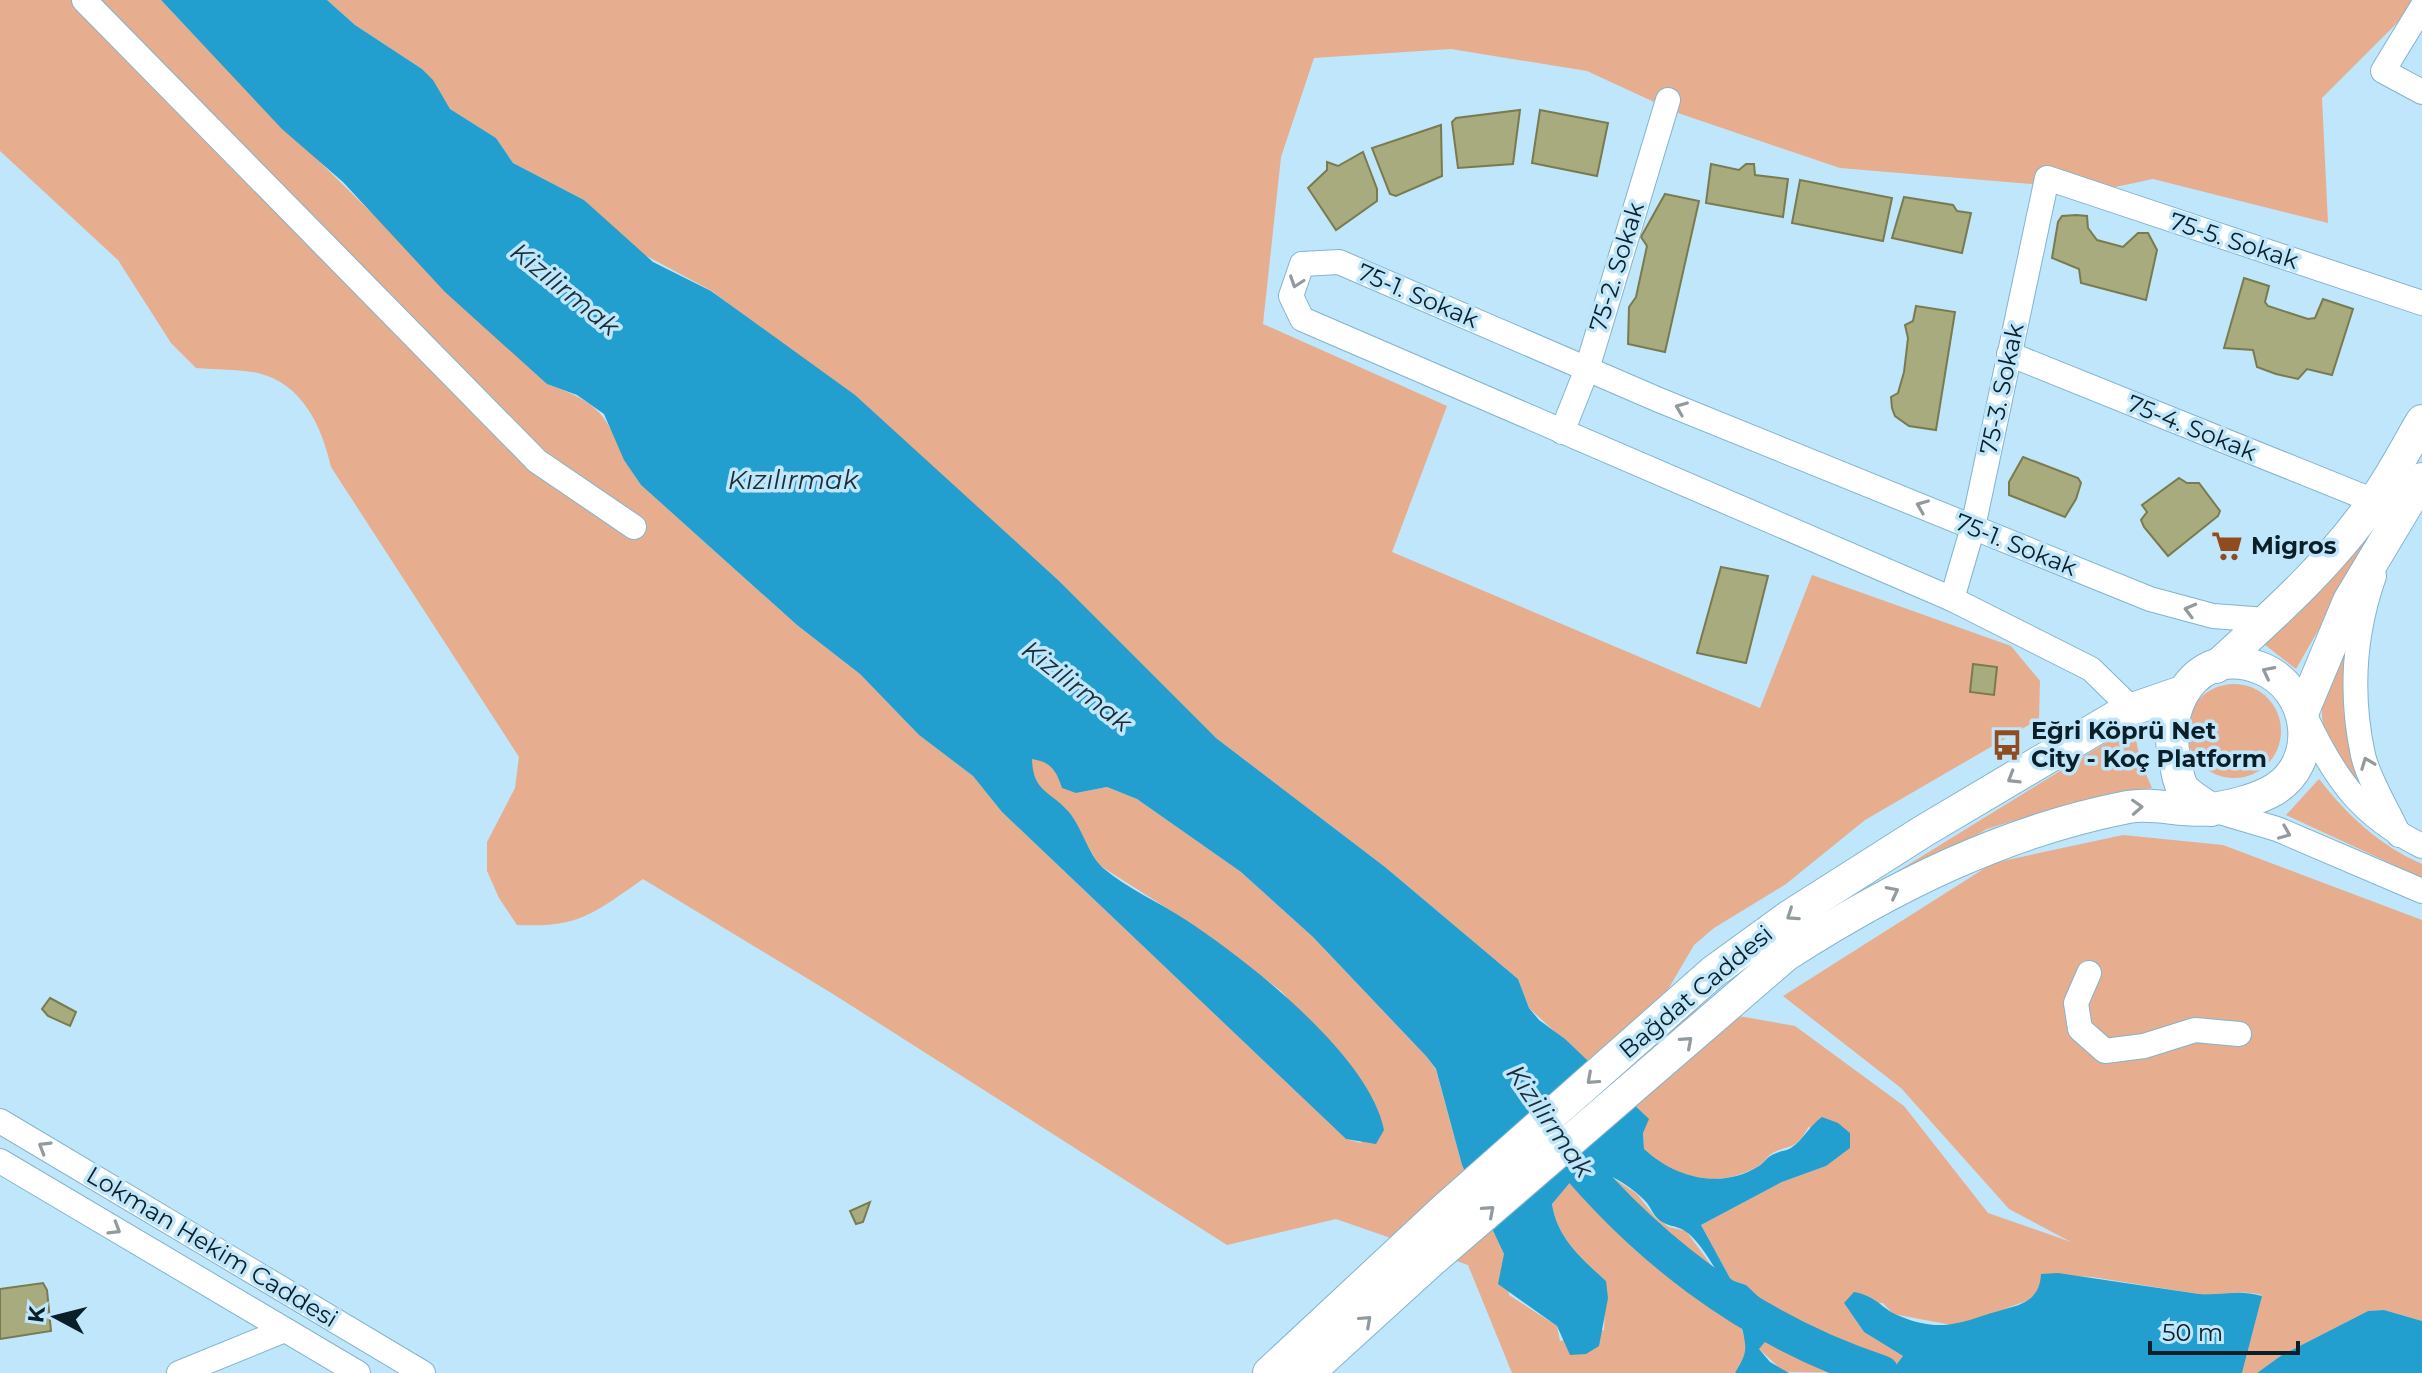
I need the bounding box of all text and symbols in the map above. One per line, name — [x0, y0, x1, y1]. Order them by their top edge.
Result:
street label: 75-2. Sokak — [1583, 198, 1650, 335]
street label: 75-5. Sokak — [2166, 206, 2303, 275]
water label: Kizilirmak — [504, 235, 627, 344]
street label: 75-1. Sokak — [1353, 257, 1484, 334]
one-way arrow — [1289, 274, 1305, 288]
street label: 75-3. Sokak — [1973, 320, 2030, 457]
street label: 75-4. Sokak — [2123, 388, 2262, 467]
one-way arrow — [1675, 402, 1689, 418]
water label: Kızılırmak — [728, 464, 860, 496]
one-way arrow — [1916, 499, 1930, 516]
street label: 75-1. Sokak — [1951, 507, 2082, 582]
supermarket icon: Migros — [2210, 529, 2244, 563]
place label: Migros — [2251, 531, 2337, 560]
one-way arrow — [2184, 602, 2198, 619]
water label: Kizilirmak — [1016, 633, 1140, 740]
one-way arrow — [2261, 667, 2276, 682]
place label: Eğri Köprü Net City - Koç Platform — [2031, 716, 2267, 773]
bus stop icon: Eğri Köprü Net City - Koç Platform — [1990, 728, 2024, 762]
one-way arrow — [2361, 757, 2377, 771]
one-way arrow — [2007, 768, 2022, 784]
one-way arrow — [2131, 799, 2144, 816]
one-way arrow — [2277, 823, 2291, 840]
one-way arrow — [1885, 887, 1900, 902]
one-way arrow — [1786, 905, 1800, 920]
street label: Bağdat Caddesi — [1613, 919, 1778, 1064]
one-way arrow — [1677, 1037, 1692, 1052]
water label: Kizilirmak — [1499, 1058, 1601, 1185]
one-way arrow — [1587, 1070, 1602, 1084]
one-way arrow — [38, 1141, 53, 1157]
street label: Lokman Hekim Caddesi — [81, 1160, 343, 1333]
one-way arrow — [1480, 1206, 1495, 1221]
one-way arrow — [106, 1219, 121, 1235]
north arrow — [16, 1277, 96, 1357]
text: K — [22, 1304, 51, 1324]
scale bar — [2150, 1305, 2298, 1355]
one-way arrow — [1357, 1315, 1371, 1330]
text: 50 m — [2162, 1318, 2223, 1347]

